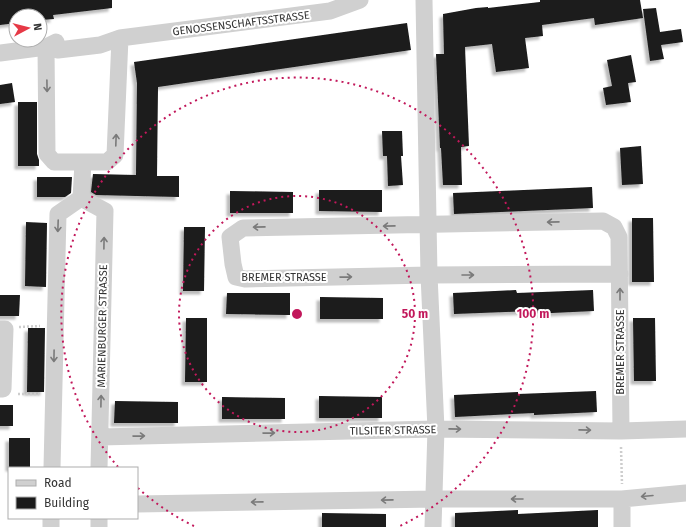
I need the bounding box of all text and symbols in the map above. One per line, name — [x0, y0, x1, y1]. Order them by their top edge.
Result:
north arrow — [8, 8, 48, 48]
street label: GENOSSENSCHAFTSSTRASSE — [172, 9, 310, 38]
text: N — [31, 22, 44, 31]
one-way arrow — [43, 79, 50, 92]
one-way arrow — [112, 134, 120, 147]
one-way arrow — [547, 218, 560, 226]
one-way arrow — [54, 219, 62, 232]
one-way arrow — [383, 222, 396, 229]
one-way arrow — [253, 223, 266, 231]
one-way arrow — [100, 237, 108, 250]
street label: MARIENBURGER STRASSE — [95, 264, 110, 388]
street label: BREMER STRASSE — [241, 271, 327, 284]
one-way arrow — [461, 271, 474, 279]
one-way arrow — [339, 273, 352, 281]
one-way arrow — [616, 288, 624, 301]
centre of rings — [290, 307, 304, 321]
text: 50 m — [402, 307, 428, 321]
text: 100 m — [517, 307, 549, 321]
street label: BREMER STRASSE — [614, 309, 627, 395]
one-way arrow — [50, 349, 58, 362]
one-way arrow — [97, 395, 104, 408]
street label: TILSITER STRASSE — [350, 423, 437, 438]
one-way arrow — [448, 425, 461, 433]
one-way arrow — [578, 426, 591, 434]
one-way arrow — [262, 429, 275, 437]
one-way arrow — [132, 433, 145, 440]
legend — [8, 467, 138, 519]
text: Road — [44, 476, 72, 490]
one-way arrow — [641, 493, 654, 500]
one-way arrow — [511, 495, 524, 503]
text: Building — [44, 496, 90, 510]
one-way arrow — [381, 496, 394, 504]
one-way arrow — [251, 498, 264, 506]

